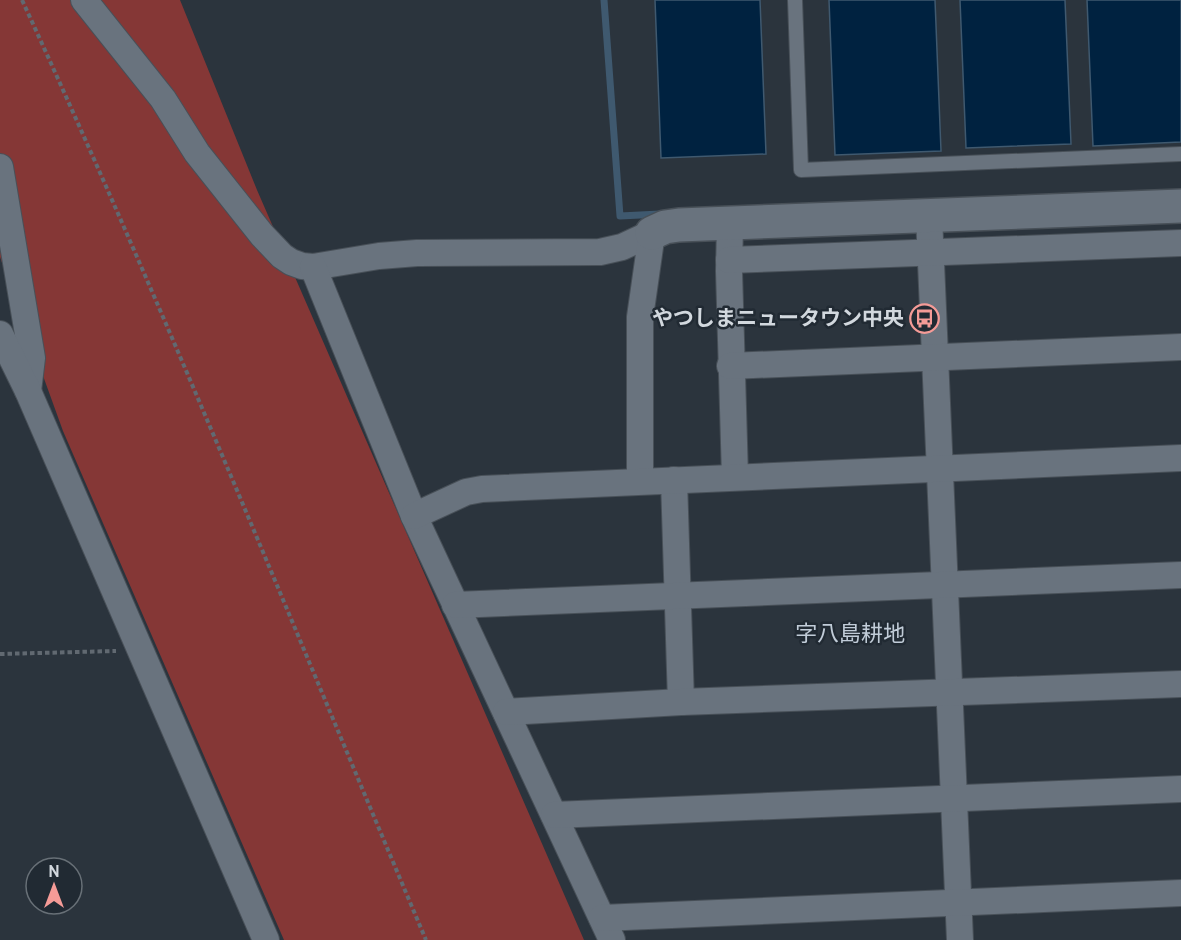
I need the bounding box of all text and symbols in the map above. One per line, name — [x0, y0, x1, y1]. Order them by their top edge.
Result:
bus stop icon: やつしまニュータウン中央 — [909, 302, 941, 334]
place label: やつしまニュータウン中央 — [652, 306, 904, 333]
district label: 字八島耕地 — [795, 622, 905, 649]
north arrow — [24, 856, 84, 916]
text: N — [48, 863, 60, 883]

